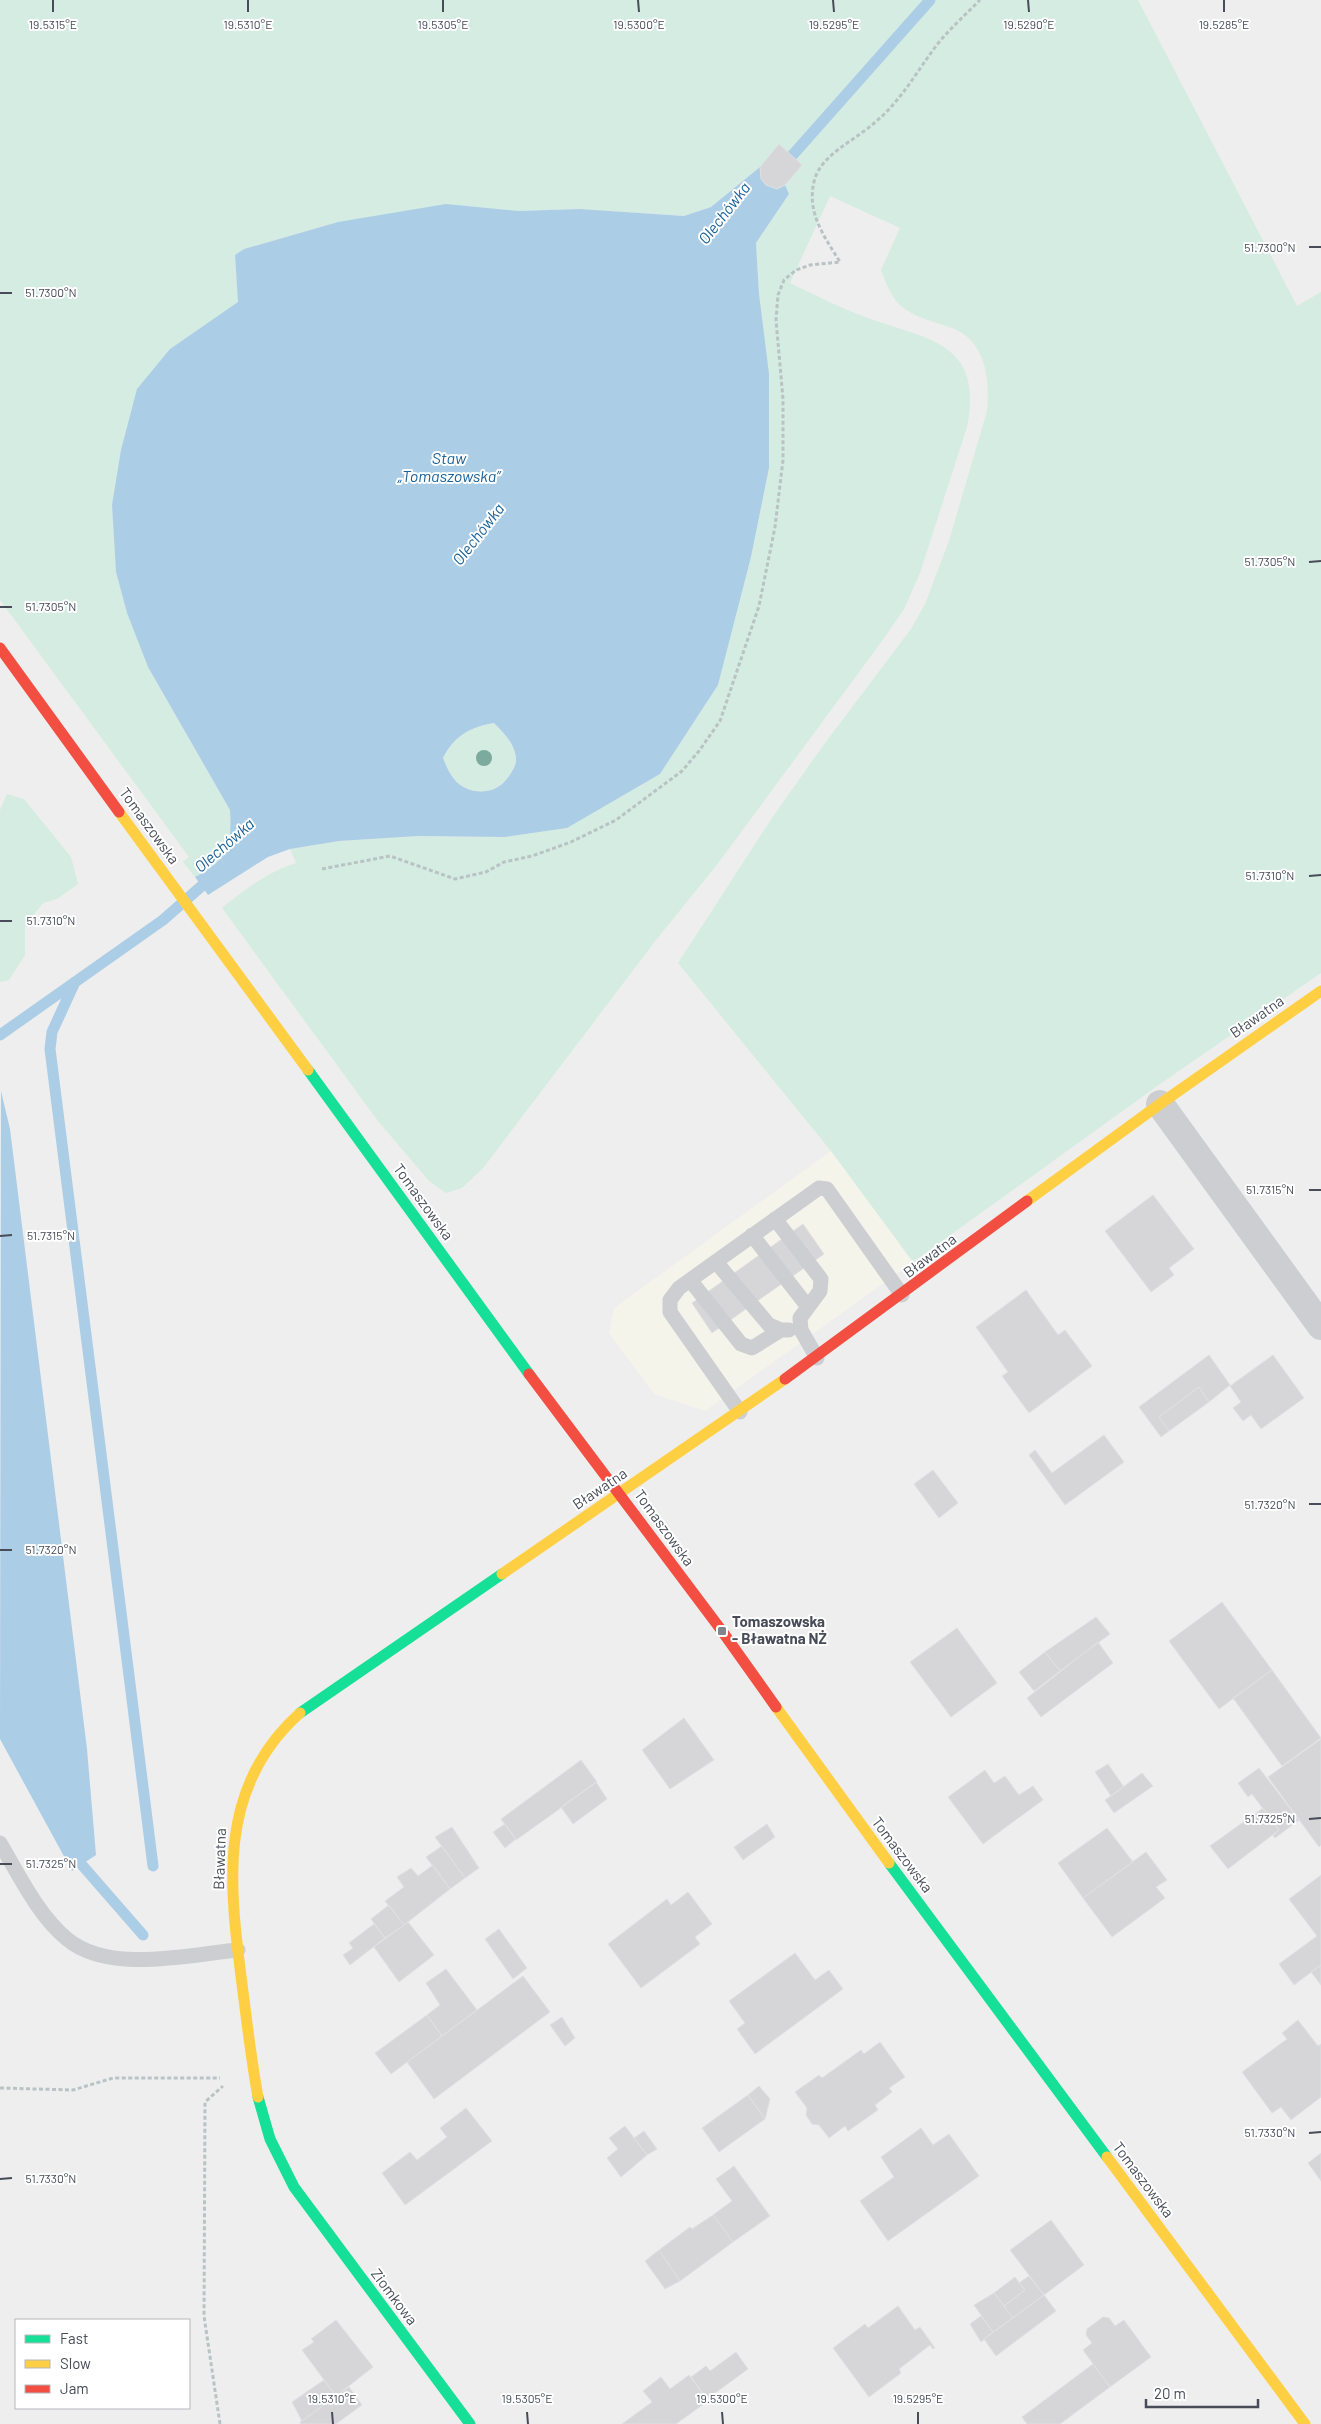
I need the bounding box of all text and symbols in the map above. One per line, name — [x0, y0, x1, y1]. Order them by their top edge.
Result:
text: 19.5315°E — [29, 17, 77, 31]
text: 19.5310°E — [224, 17, 272, 31]
text: 19.5305°E — [418, 17, 468, 31]
text: 19.5300°E — [613, 17, 665, 31]
text: 19.5295°E — [809, 17, 859, 31]
text: 19.5290°E — [1003, 17, 1055, 31]
text: 19.5285°E — [1199, 17, 1249, 31]
water label: Olechówka — [694, 178, 754, 247]
text: 51.7300°N — [1244, 240, 1296, 254]
text: 51.7300°N — [25, 285, 77, 299]
water label: Staw „Tomaszowska” — [397, 448, 502, 485]
water label: Olechówka — [448, 499, 508, 568]
text: 51.7305°N — [1245, 554, 1295, 568]
text: 51.7305°N — [26, 599, 76, 613]
street label: Tomaszowska — [116, 784, 184, 867]
water label: Olechówka — [190, 814, 257, 876]
text: 51.7310°N — [1246, 868, 1294, 882]
text: 51.7310°N — [27, 913, 75, 927]
street label: Bławatna — [1226, 991, 1287, 1041]
street label: Tomaszowska — [390, 1160, 458, 1243]
text: 51.7315°N — [1246, 1182, 1294, 1196]
text: 51.7315°N — [27, 1228, 75, 1242]
street label: Bławatna — [899, 1229, 959, 1281]
street label: Bławatna — [569, 1463, 630, 1513]
street label: Tomaszowska — [631, 1486, 699, 1569]
text: 51.7320°N — [1244, 1497, 1296, 1511]
text: 51.7320°N — [25, 1542, 77, 1556]
place label: Tomaszowska - Bławatna NŻ — [732, 1612, 827, 1647]
marker: Tomaszowska - Bławatna NŻ — [716, 1625, 728, 1637]
text: 51.7325°N — [1245, 1811, 1295, 1825]
street label: Tomaszowska — [868, 1813, 937, 1896]
street label: Bławatna — [209, 1828, 229, 1890]
text: 51.7325°N — [26, 1856, 76, 1870]
text: 51.7330°N — [1245, 2125, 1295, 2139]
street label: Tomaszowska — [1109, 2138, 1178, 2221]
text: 51.7330°N — [26, 2171, 76, 2185]
street label: Ziomkowa — [368, 2265, 422, 2328]
legend — [15, 2319, 190, 2409]
text: Fast — [60, 2329, 88, 2347]
text: Slow — [60, 2354, 91, 2372]
scale bar — [1146, 2376, 1258, 2408]
text: Jam — [60, 2379, 89, 2397]
text: 20 m — [1154, 2384, 1186, 2402]
text: 19.5310°E — [308, 2391, 356, 2405]
text: 19.5305°E — [502, 2391, 552, 2405]
text: 19.5300°E — [696, 2391, 748, 2405]
text: 19.5295°E — [893, 2391, 943, 2405]

